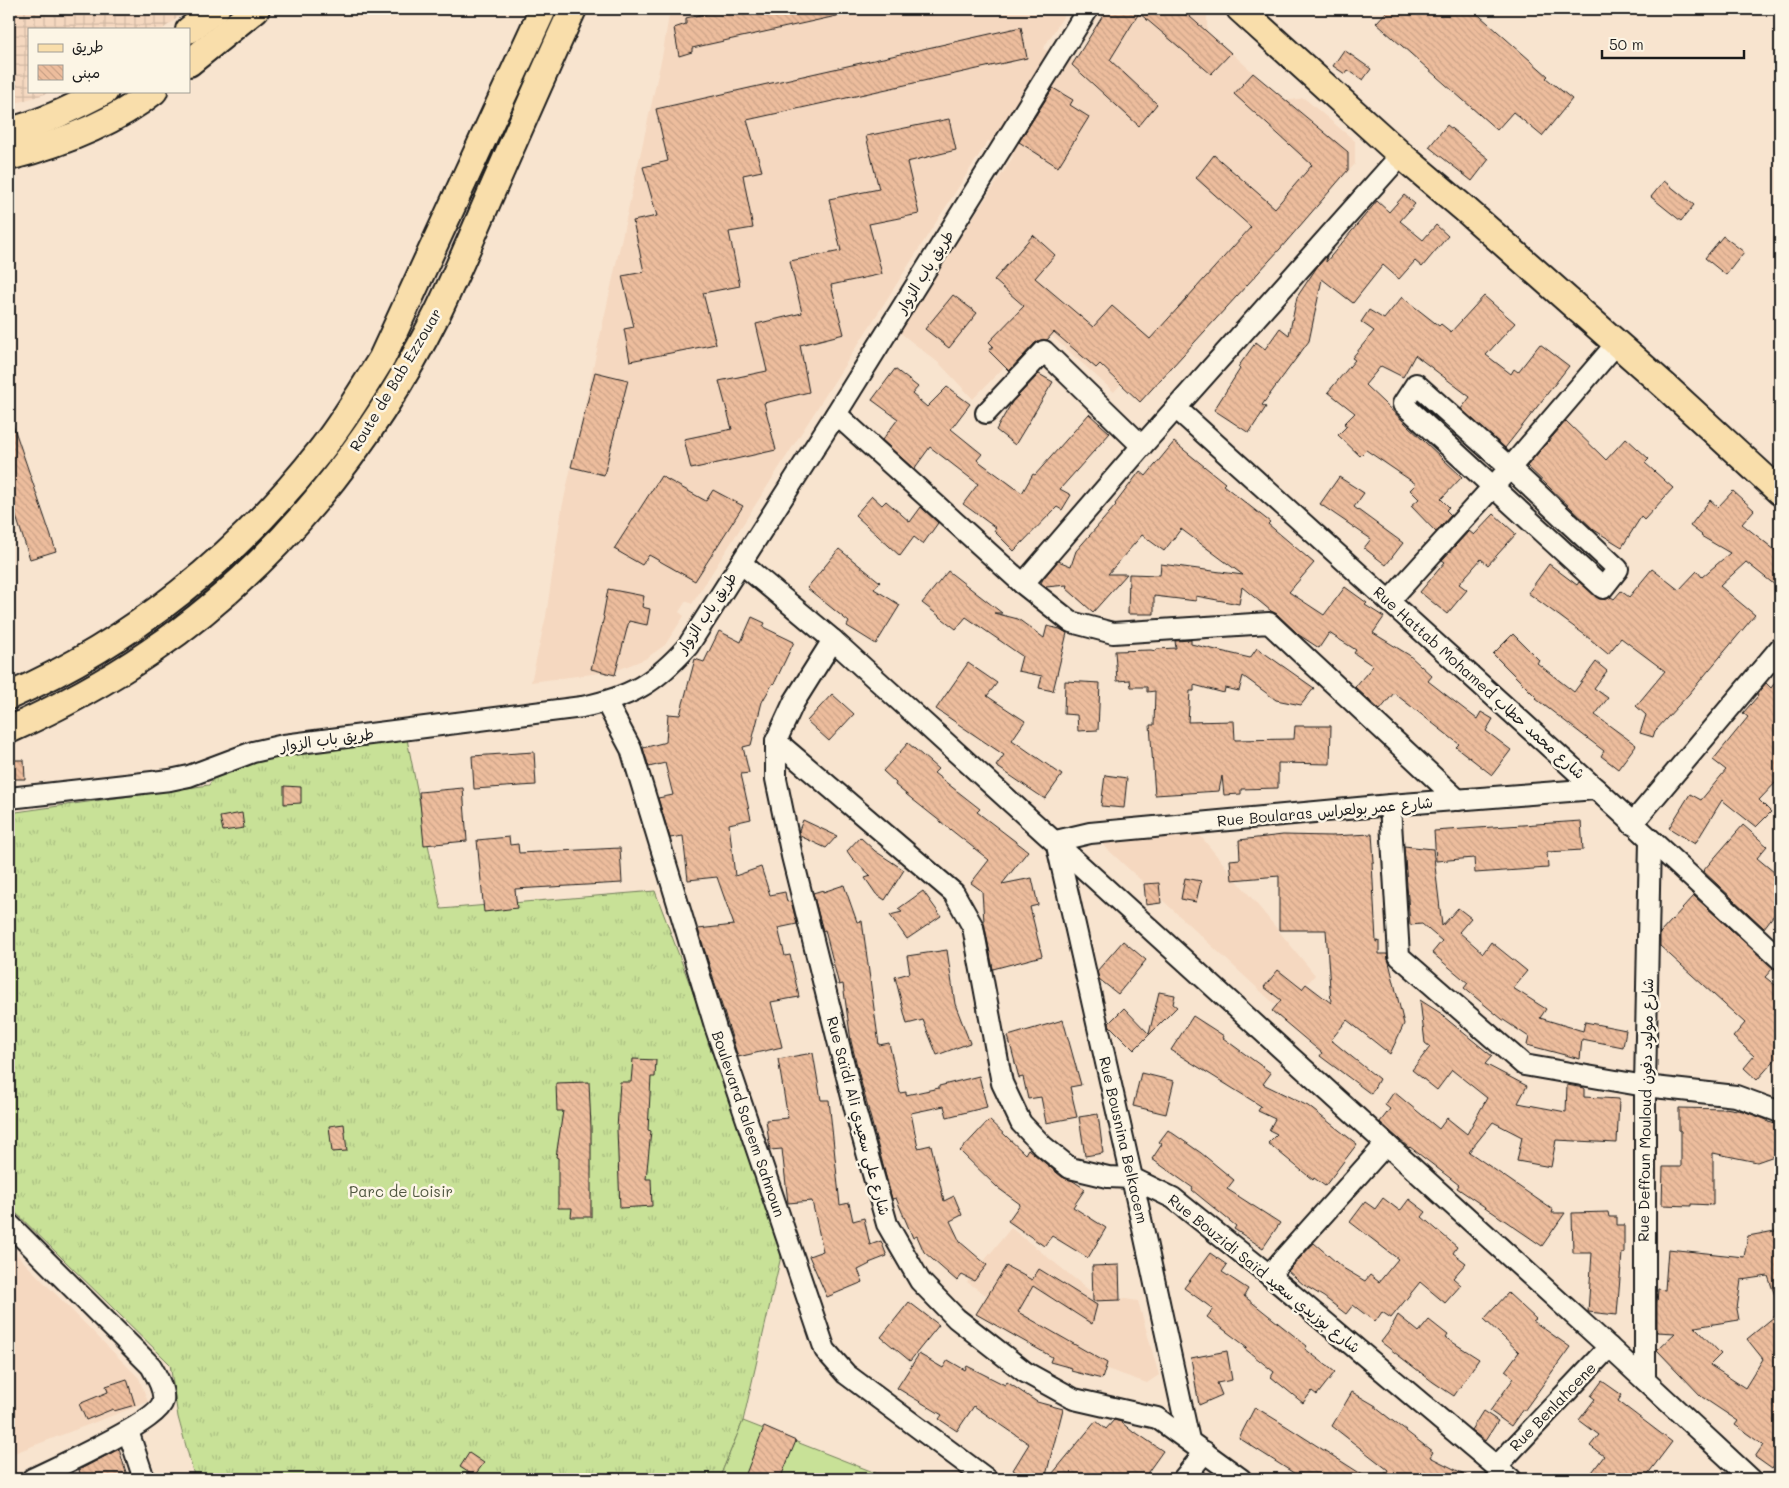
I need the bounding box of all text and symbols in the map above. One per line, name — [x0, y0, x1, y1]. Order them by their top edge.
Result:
legend — [28, 28, 190, 92]
scale bar — [1602, 28, 1744, 60]
text: 50 m — [1609, 34, 1644, 54]
text: طريق — [72, 36, 104, 56]
text: مبنى — [72, 62, 100, 83]
street label: طريق باب الزوار — [890, 226, 958, 318]
street label: Route de Bab Ezzouar — [345, 304, 446, 455]
street label: طريق باب الزوار — [671, 568, 742, 658]
street label: Rue Hattab Mohamed شارع محمد حطاب — [1369, 582, 1590, 784]
street label: طريق باب الزوار — [278, 723, 375, 757]
street label: Rue Boularas شارع عمر بولعراس — [1216, 792, 1434, 831]
street label: Rue Deffoun Mouloud شارع مولود دفون — [1633, 978, 1658, 1242]
street label: Rue Saïdi Ali شارع علي سعيدي — [819, 1014, 895, 1218]
street label: Boulevard Saleem Sahnoun — [708, 1028, 790, 1219]
street label: Rue Bousnina Belkacem — [1095, 1054, 1153, 1225]
park label: Parc de Loisir — [349, 1181, 453, 1201]
street label: Rue Bouzidi Saïd شارع بوزيدي سعيد — [1163, 1189, 1365, 1359]
street label: Rue Benlahcene — [1505, 1358, 1600, 1455]

